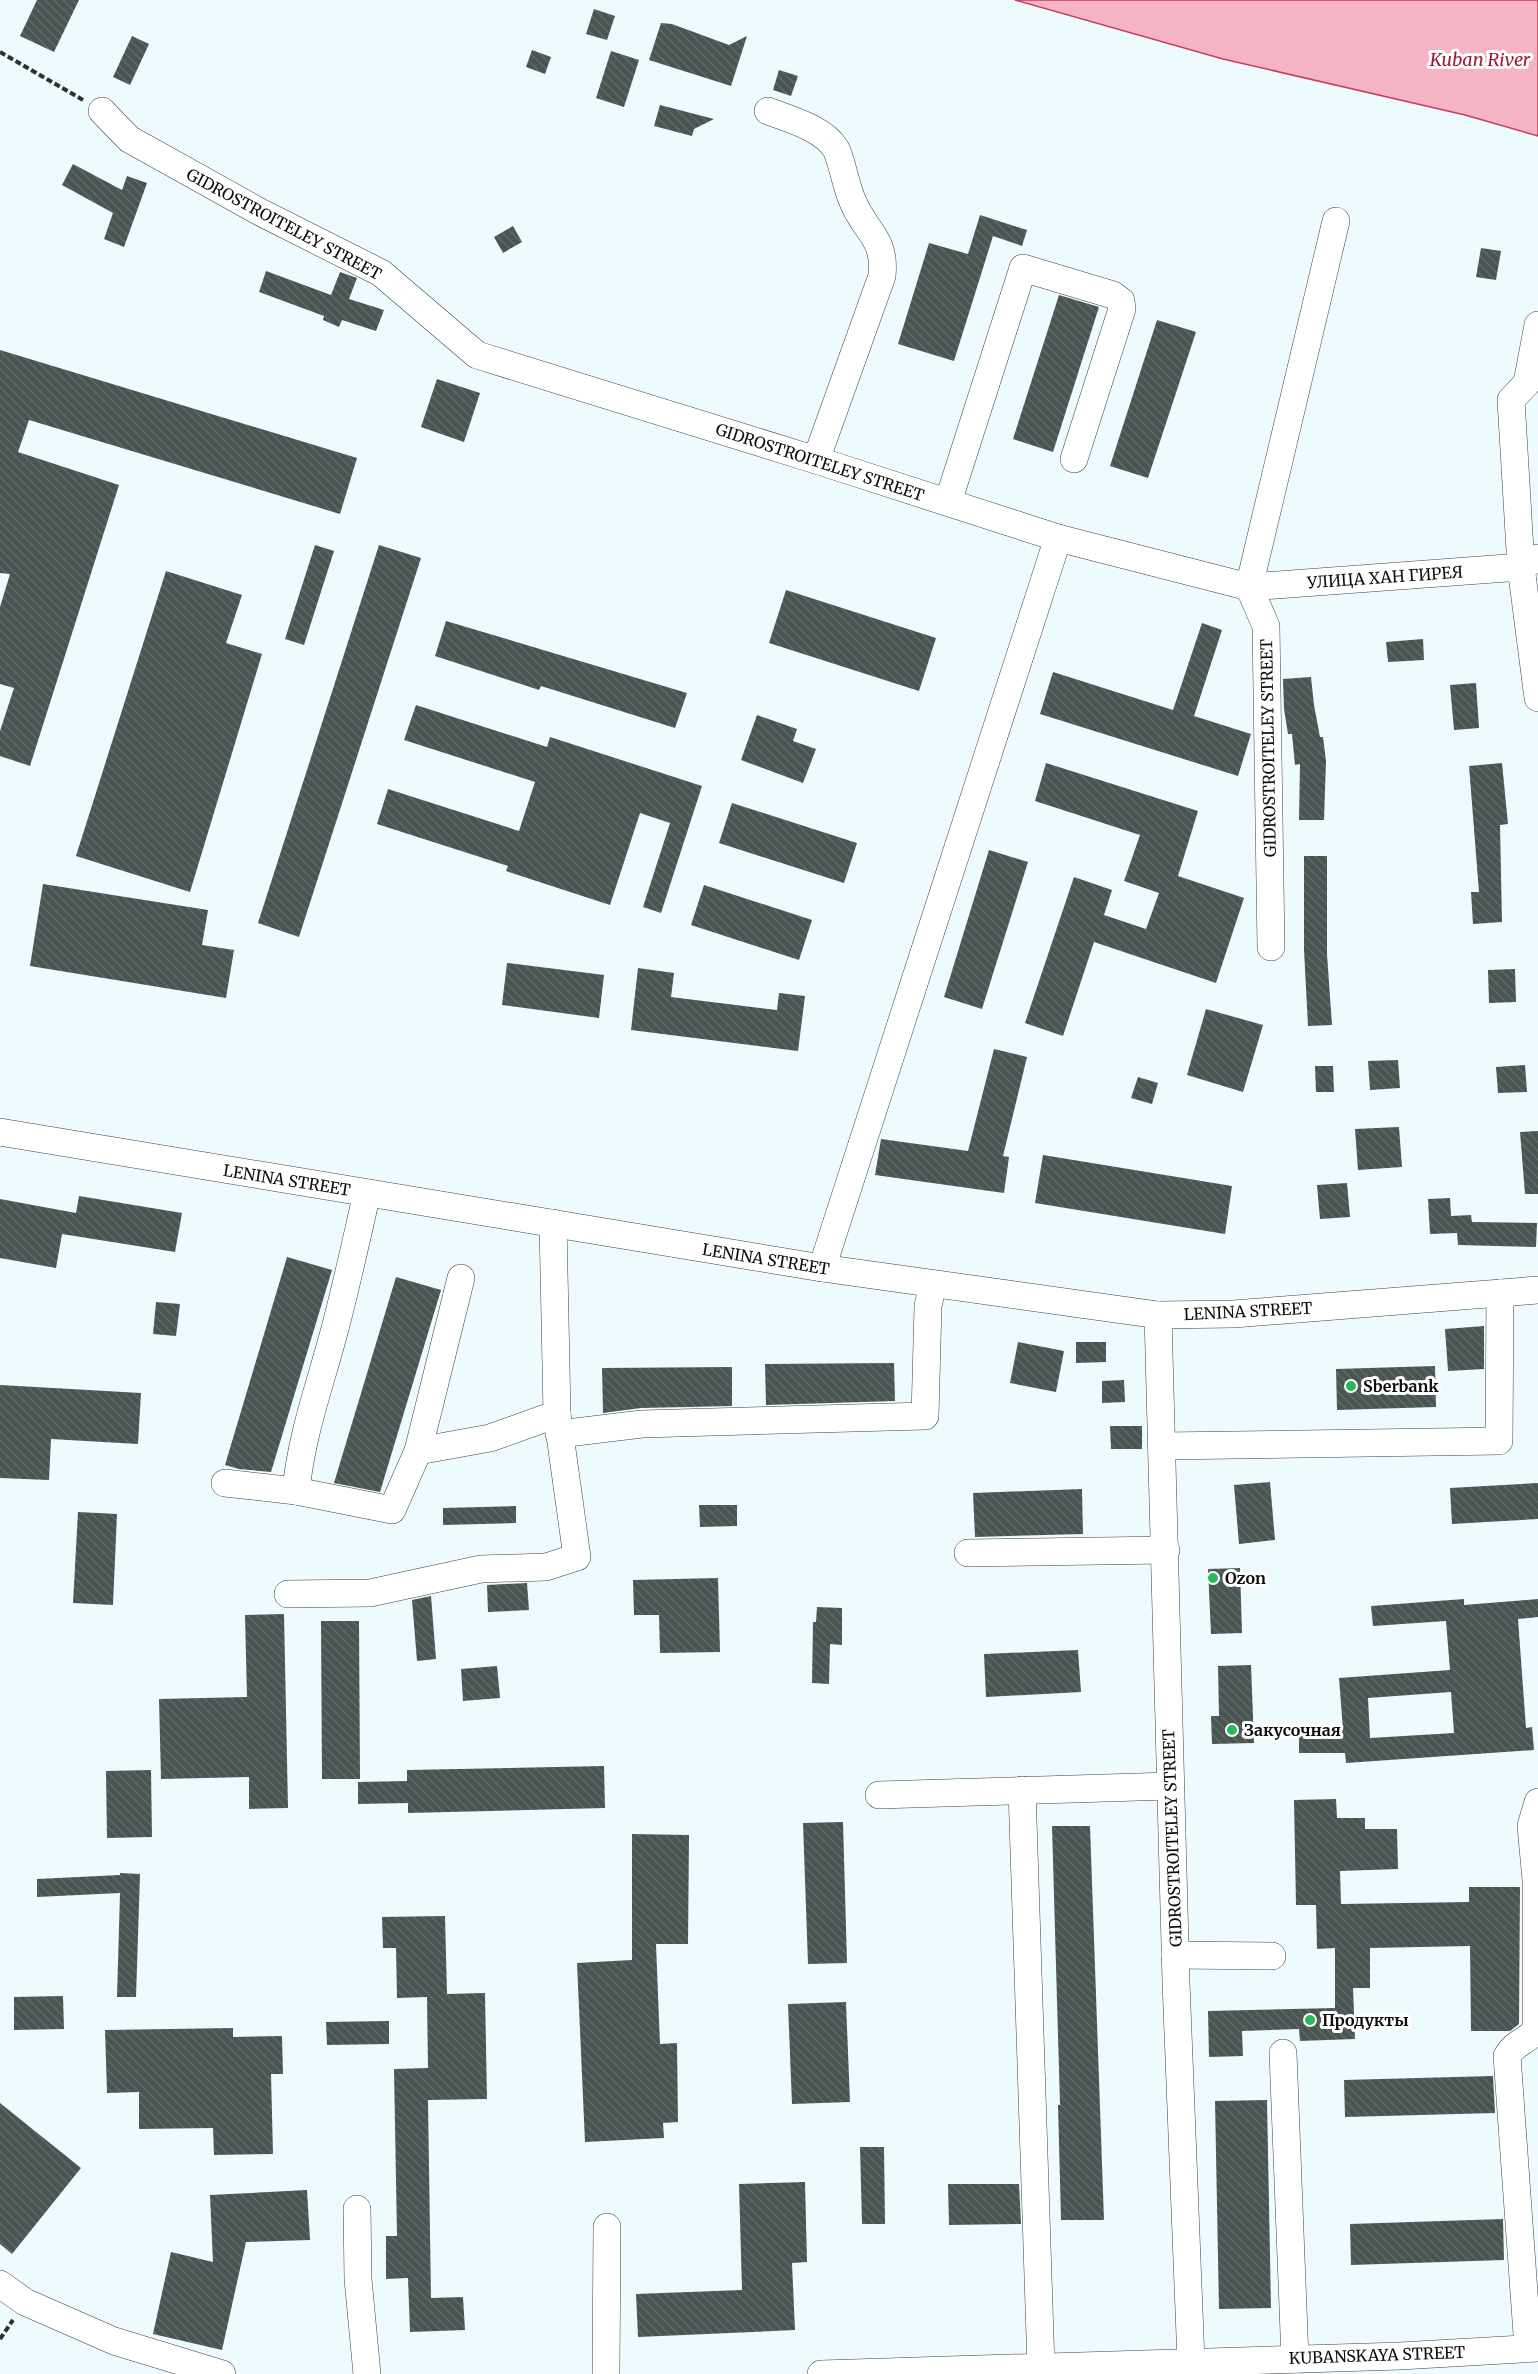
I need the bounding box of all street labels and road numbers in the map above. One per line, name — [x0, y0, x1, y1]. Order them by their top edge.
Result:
street label: GIDROSTROITELEY STREET — [183, 164, 385, 284]
street label: GIDROSTROITELEY STREET — [713, 419, 927, 505]
street label: УЛИЦА ХАН ГИРЕЯ — [1305, 562, 1464, 593]
street label: GIDROSTROITELEY STREET — [1256, 639, 1280, 857]
street label: LENINA STREET — [222, 1160, 352, 1200]
street label: LENINA STREET — [701, 1239, 831, 1279]
street label: LENINA STREET — [1183, 1298, 1313, 1324]
street label: GIDROSTROITELEY STREET — [1158, 1729, 1186, 1947]
street label: KUBANSKAYA STREET — [1288, 2342, 1466, 2368]

